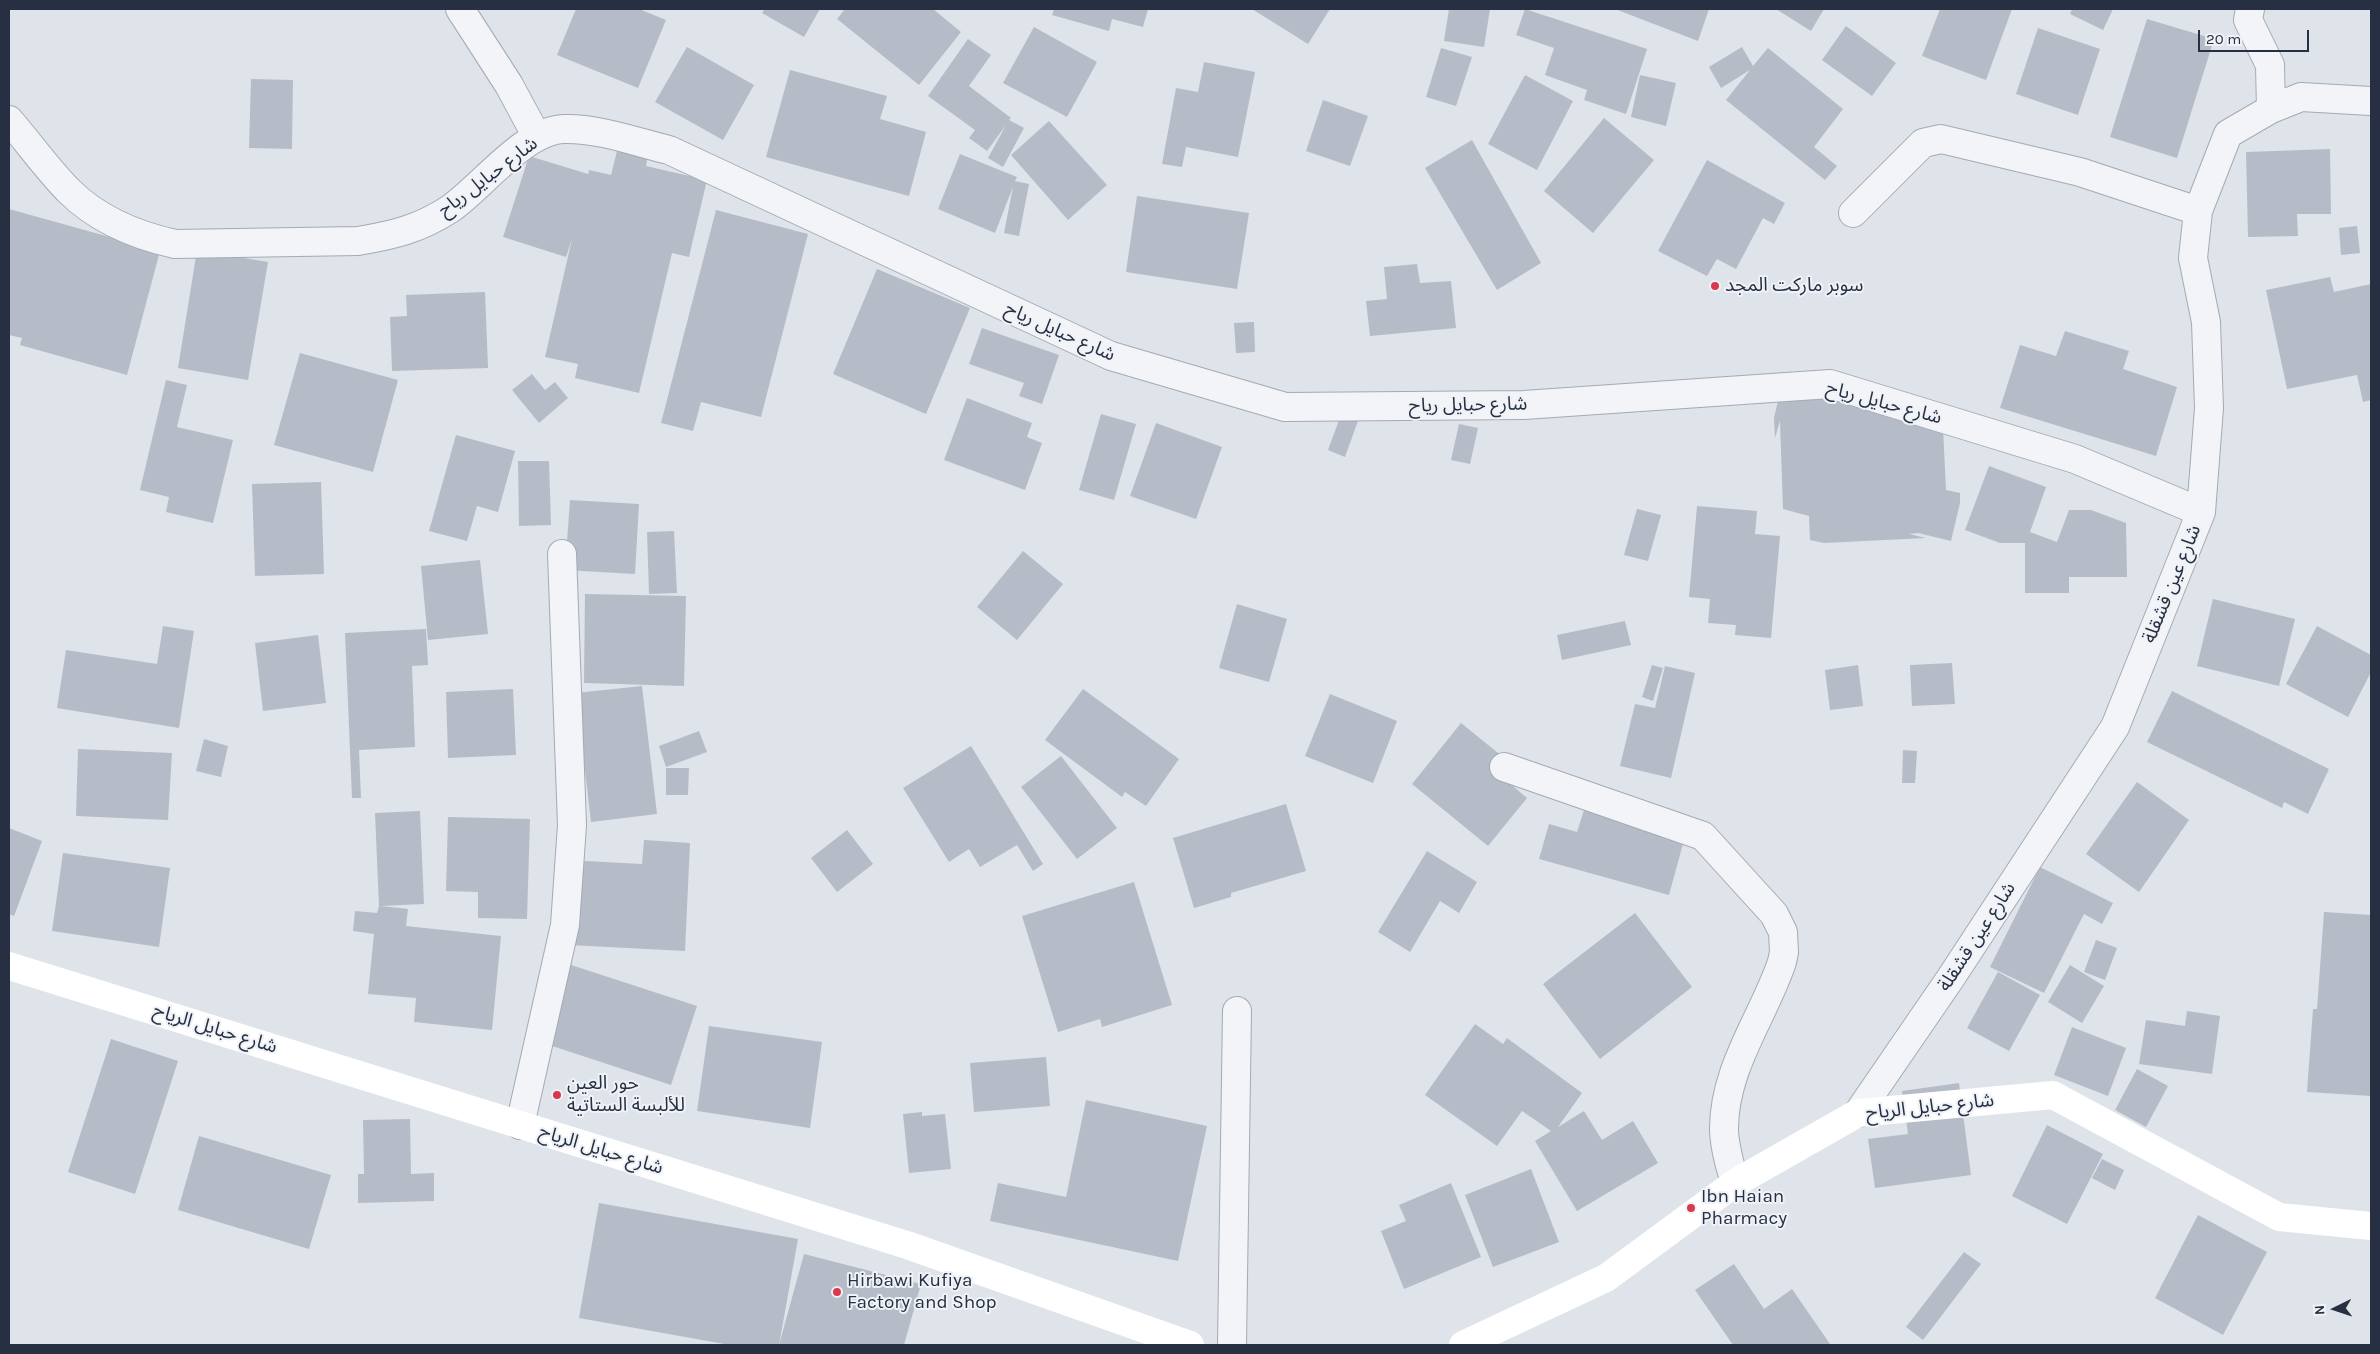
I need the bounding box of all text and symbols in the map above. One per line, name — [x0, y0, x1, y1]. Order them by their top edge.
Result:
scale bar — [2200, 20, 2311, 52]
text: 20 m — [2206, 30, 2241, 48]
street label: شارع حبايل رياح — [434, 132, 542, 222]
place label: سوبر ماركت المجد — [1725, 275, 1863, 297]
marker: سوبر ماركت المجد — [1709, 280, 1721, 292]
street label: شارع حبايل رياح — [1001, 297, 1119, 367]
street label: شارع حبايل رياح — [1824, 377, 1944, 429]
street label: شارع حبايل رياح — [1409, 393, 1527, 417]
street label: شارع عين قشقلة — [2138, 522, 2206, 646]
street label: شارع عين قشقلة — [1933, 878, 2021, 996]
street label: شارع حبايل الرياح — [150, 999, 280, 1059]
place label: حور العين للألبسة الستاتية — [567, 1073, 685, 1117]
marker: حور العين للألبسة الستاتية — [551, 1089, 563, 1101]
street label: شارع حبايل الرياح — [1865, 1089, 1995, 1125]
street label: شارع حبايل الرياح — [536, 1120, 666, 1180]
place label: Ibn Haian Pharmacy — [1701, 1186, 1787, 1230]
marker: Ibn Haian Pharmacy — [1685, 1202, 1697, 1214]
place label: Hirbawi Kufiya Factory and Shop — [847, 1270, 997, 1314]
north arrow — [2310, 1284, 2360, 1334]
marker: Hirbawi Kufiya Factory and Shop — [831, 1286, 843, 1298]
text: N — [2311, 1304, 2328, 1316]

